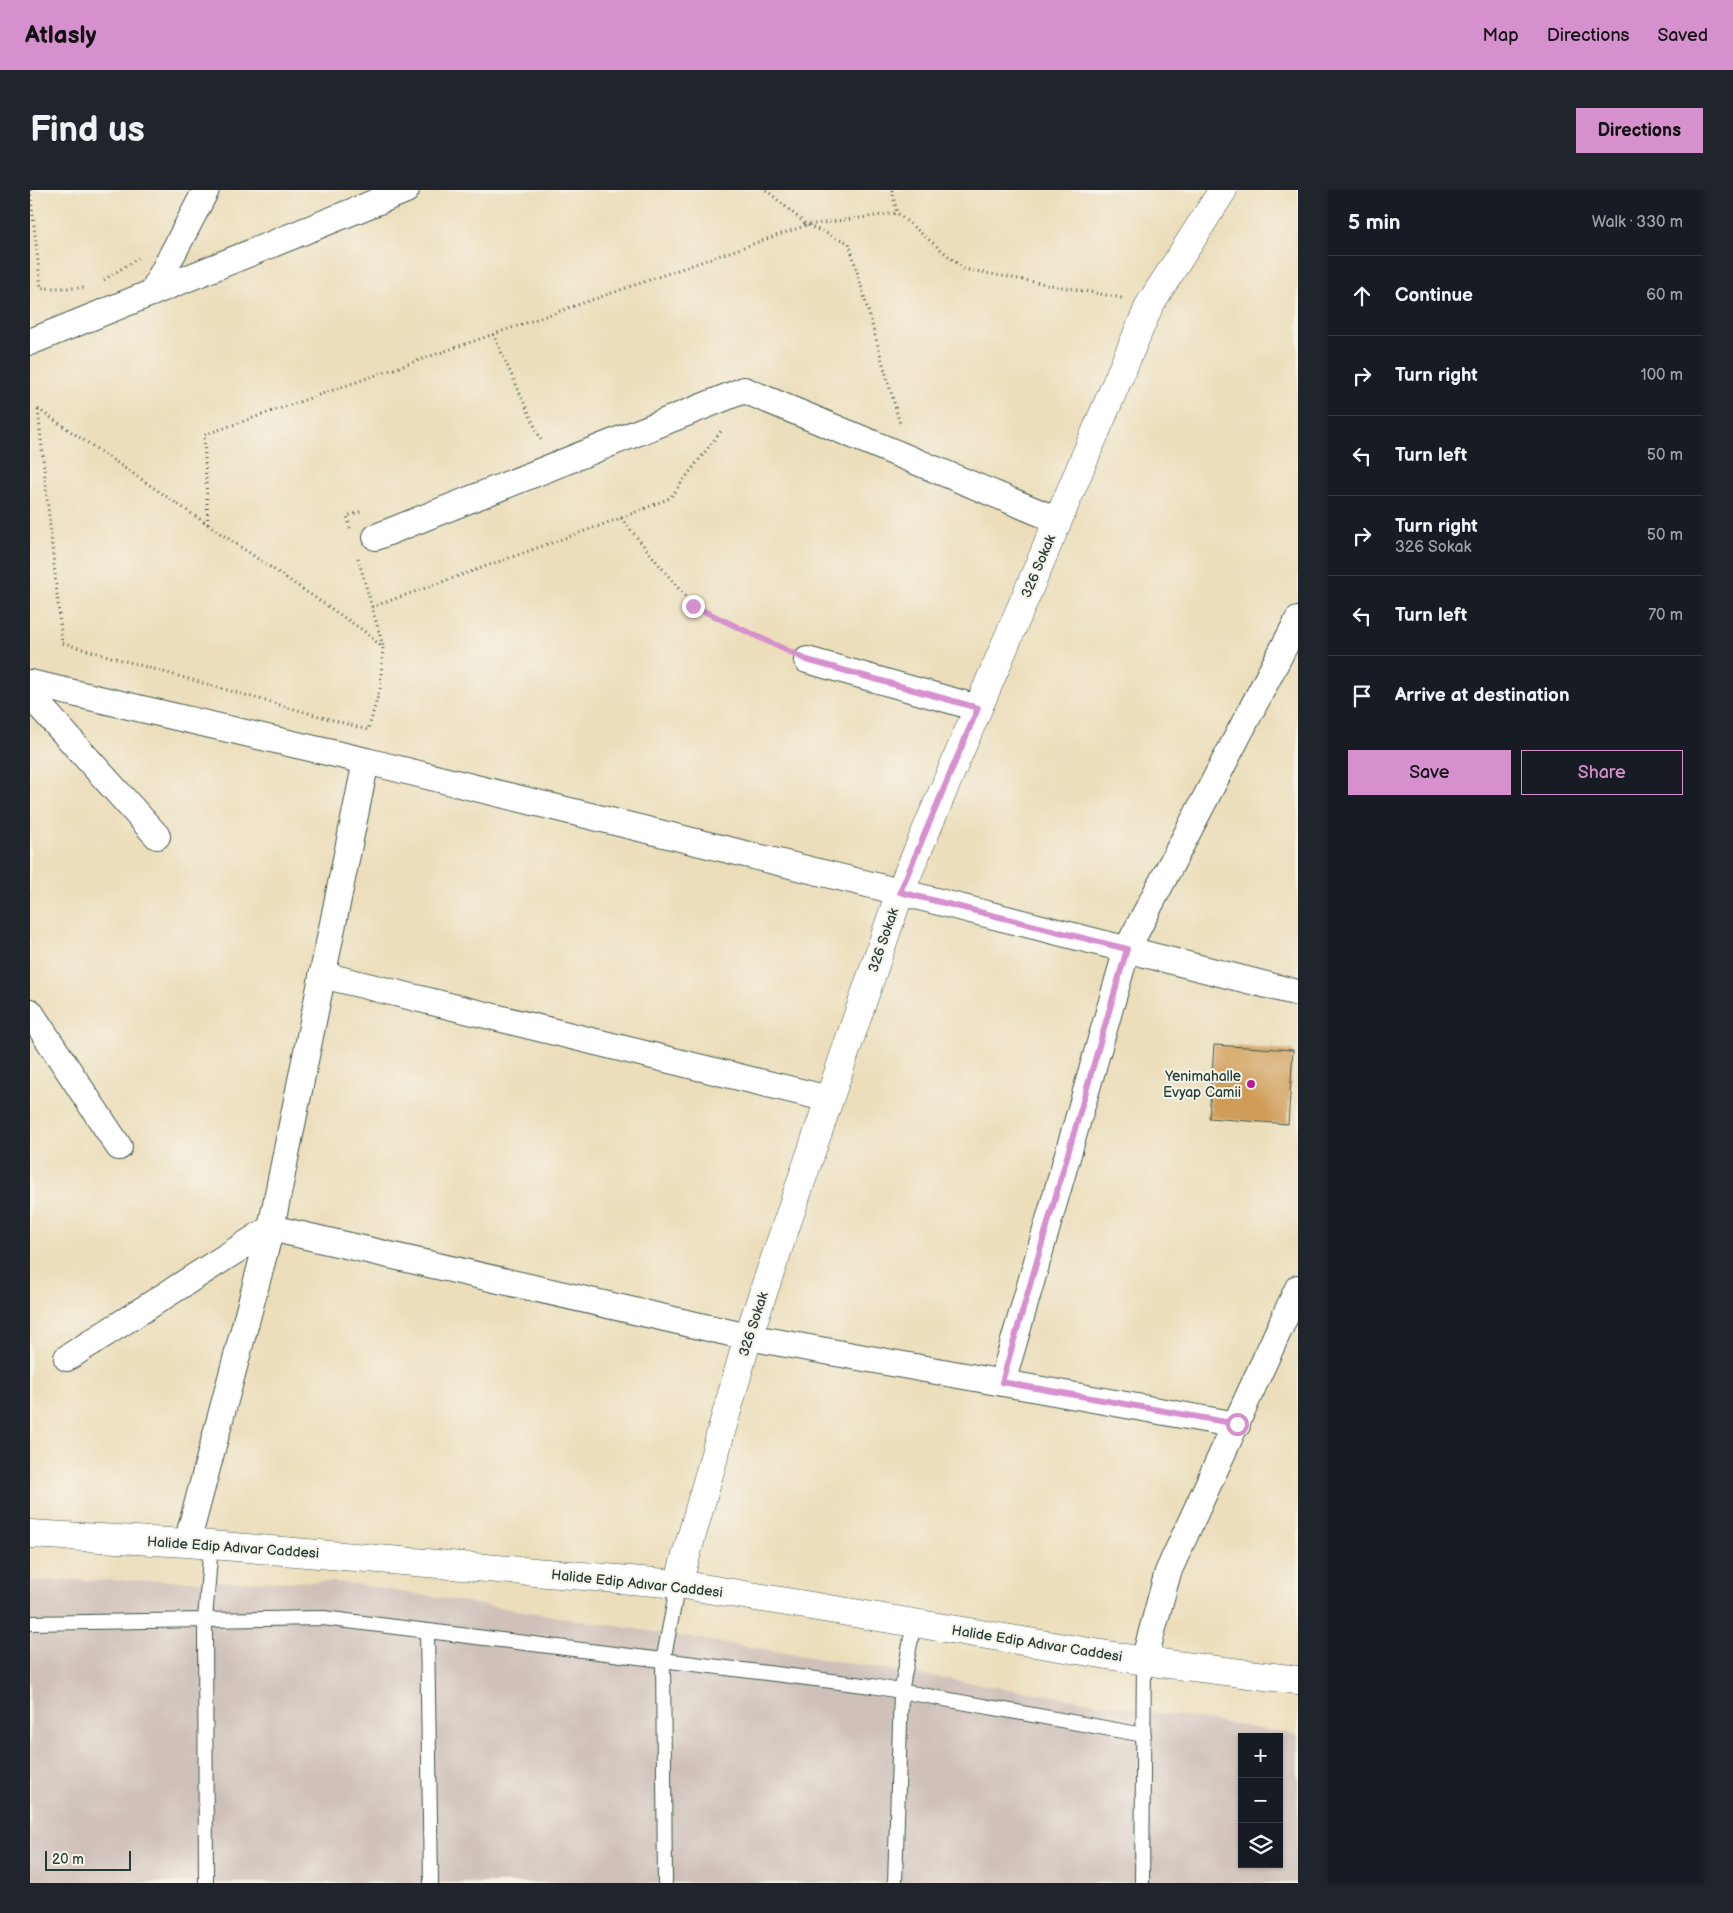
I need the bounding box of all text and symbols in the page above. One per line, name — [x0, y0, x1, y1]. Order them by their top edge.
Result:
text: Atlasly — [25, 21, 96, 50]
text: Map — [1483, 25, 1519, 46]
text: Directions — [1547, 25, 1629, 46]
text: Saved — [1657, 25, 1708, 46]
button: Directions — [1576, 108, 1703, 153]
text: Find us — [30, 109, 145, 152]
text: 5 min — [1348, 210, 1401, 235]
text: Walk · 330 m — [1592, 213, 1683, 232]
icon: ahead — [1348, 282, 1376, 310]
text: Continue — [1395, 284, 1473, 307]
text: 60 m — [1646, 286, 1683, 305]
icon: right — [1348, 362, 1376, 390]
text: Turn right — [1395, 364, 1478, 387]
text: 100 m — [1640, 366, 1683, 385]
icon: left — [1348, 442, 1376, 470]
text: Turn left — [1395, 444, 1467, 467]
text: 50 m — [1647, 446, 1683, 465]
text: Turn right — [1395, 515, 1478, 538]
icon: right — [1348, 522, 1376, 550]
text: 50 m — [1647, 526, 1683, 545]
street label: 326 Sokak — [1018, 532, 1059, 600]
text: 326 Sokak — [1395, 538, 1471, 557]
route end — [682, 595, 705, 618]
icon: left — [1348, 602, 1376, 630]
text: Turn left — [1395, 604, 1467, 627]
text: 70 m — [1648, 606, 1683, 625]
icon: arrive — [1348, 682, 1376, 710]
text: Arrive at destination — [1395, 684, 1570, 707]
button: Save — [1348, 750, 1511, 795]
button: Share — [1521, 750, 1683, 795]
street label: 326 Sokak — [865, 906, 902, 974]
place label: Yenimahalle Evyap Camii — [1163, 1068, 1241, 1101]
marker: Yenimahalle Evyap Camii — [1245, 1078, 1257, 1090]
street label: 326 Sokak — [735, 1290, 772, 1359]
route start — [1226, 1413, 1249, 1436]
street label: Halide Edip Adıvar Caddesi — [146, 1533, 320, 1562]
street label: Halide Edip Adıvar Caddesi — [550, 1566, 724, 1601]
street label: Halide Edip Adıvar Caddesi — [950, 1622, 1123, 1665]
map controls — [1238, 1733, 1283, 1868]
button: + — [1238, 1733, 1283, 1778]
button: − — [1238, 1778, 1283, 1823]
button: layers — [1238, 1823, 1283, 1868]
scale bar — [45, 1848, 131, 1871]
text: 20 m — [52, 1851, 84, 1868]

